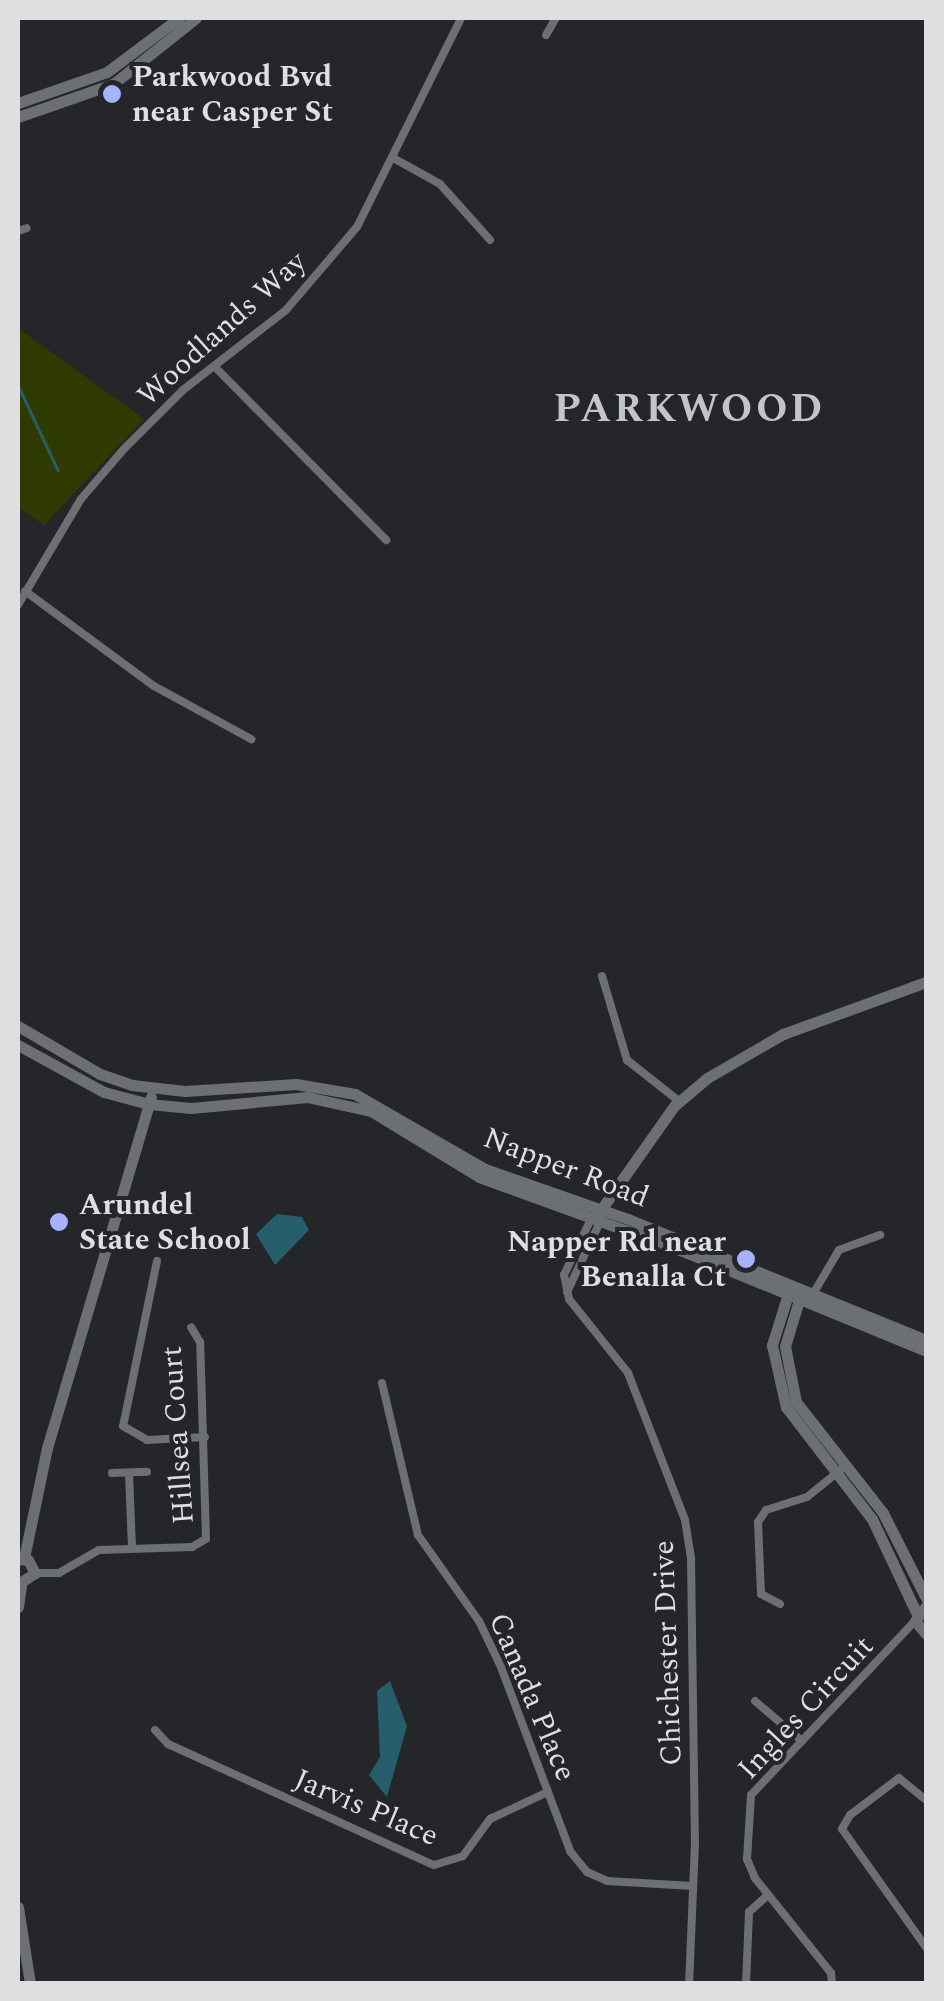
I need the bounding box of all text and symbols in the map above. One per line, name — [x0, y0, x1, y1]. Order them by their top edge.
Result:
place label: Parkwood Bvd near Casper St — [132, 59, 333, 130]
marker: Parkwood Bvd near Casper St — [101, 83, 123, 105]
street label: Woodlands Way — [130, 244, 314, 414]
district label: PARKWOOD — [553, 386, 825, 434]
street label: Napper Road — [478, 1120, 654, 1216]
place label: Arundel State School — [79, 1187, 251, 1258]
marker: Arundel State School — [48, 1211, 70, 1233]
place label: Napper Rd near Benalla Ct — [507, 1224, 726, 1294]
marker: Napper Rd near Benalla Ct — [735, 1248, 757, 1270]
street label: Hillsea Court — [154, 1345, 202, 1525]
street label: Chichester Drive — [646, 1540, 690, 1766]
street label: Canada Place — [480, 1608, 584, 1786]
street label: Ingles Circuit — [730, 1629, 882, 1787]
street label: Jarvis Place — [288, 1762, 444, 1854]

